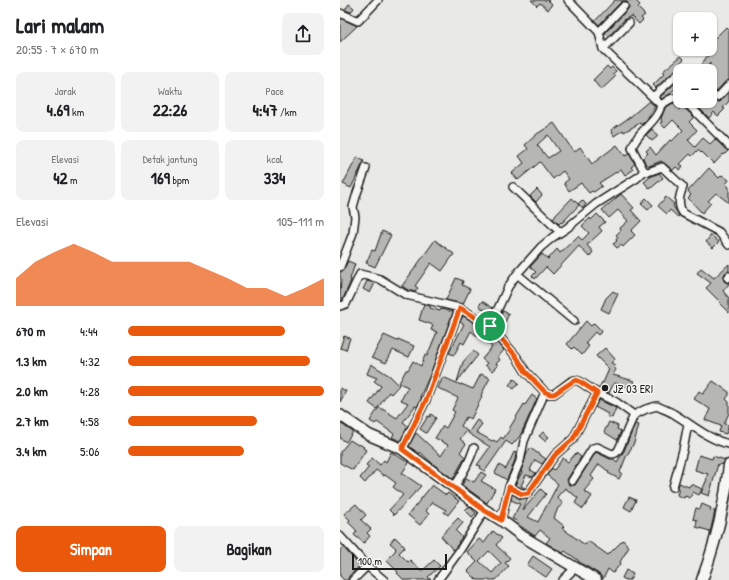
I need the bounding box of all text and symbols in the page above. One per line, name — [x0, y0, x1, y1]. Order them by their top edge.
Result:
text: Lari malam — [16, 10, 104, 40]
map controls — [673, 12, 717, 108]
button: + — [673, 12, 717, 56]
button: share — [282, 13, 324, 55]
text: 20:55 · 7 × 670 m — [16, 40, 99, 58]
button: − — [673, 64, 717, 108]
text: Jarak — [55, 84, 76, 98]
text: Waktu — [158, 84, 182, 98]
text: Pace — [266, 84, 284, 98]
text: 4.69 — [47, 98, 70, 121]
text: 22:26 — [153, 98, 187, 121]
text: 4:47 — [252, 98, 278, 121]
text: km — [70, 105, 84, 119]
text: /km — [278, 105, 297, 119]
text: Elevasi — [52, 152, 79, 166]
text: Detak jantung — [143, 152, 197, 166]
text: kcal — [267, 152, 283, 166]
text: 42 — [53, 166, 67, 189]
text: 169 — [151, 166, 170, 189]
text: 334 — [264, 166, 285, 189]
text: m — [67, 173, 78, 187]
text: bpm — [170, 173, 189, 187]
text: Elevasi — [16, 212, 49, 230]
text: 105–111 m — [277, 212, 324, 230]
pin — [473, 309, 507, 343]
icon: arrive — [479, 315, 501, 337]
text: 670 m — [16, 322, 45, 340]
text: 4:44 — [80, 322, 98, 340]
text: 1.3 km — [16, 352, 47, 370]
text: 4:32 — [80, 352, 100, 370]
place label: JZ 03 ERI — [613, 380, 653, 397]
text: 2.0 km — [16, 382, 48, 400]
text: 4:28 — [80, 382, 100, 400]
marker: JZ 03 ERI — [600, 383, 610, 393]
text: 2.7 km — [16, 412, 49, 430]
text: 4:58 — [80, 412, 99, 430]
text: 3.4 km — [16, 442, 47, 460]
text: 5:06 — [80, 442, 100, 460]
button: Simpan — [16, 526, 166, 572]
button: Bagikan — [174, 526, 324, 572]
scale bar — [352, 552, 447, 571]
text: 100 m — [358, 554, 382, 568]

